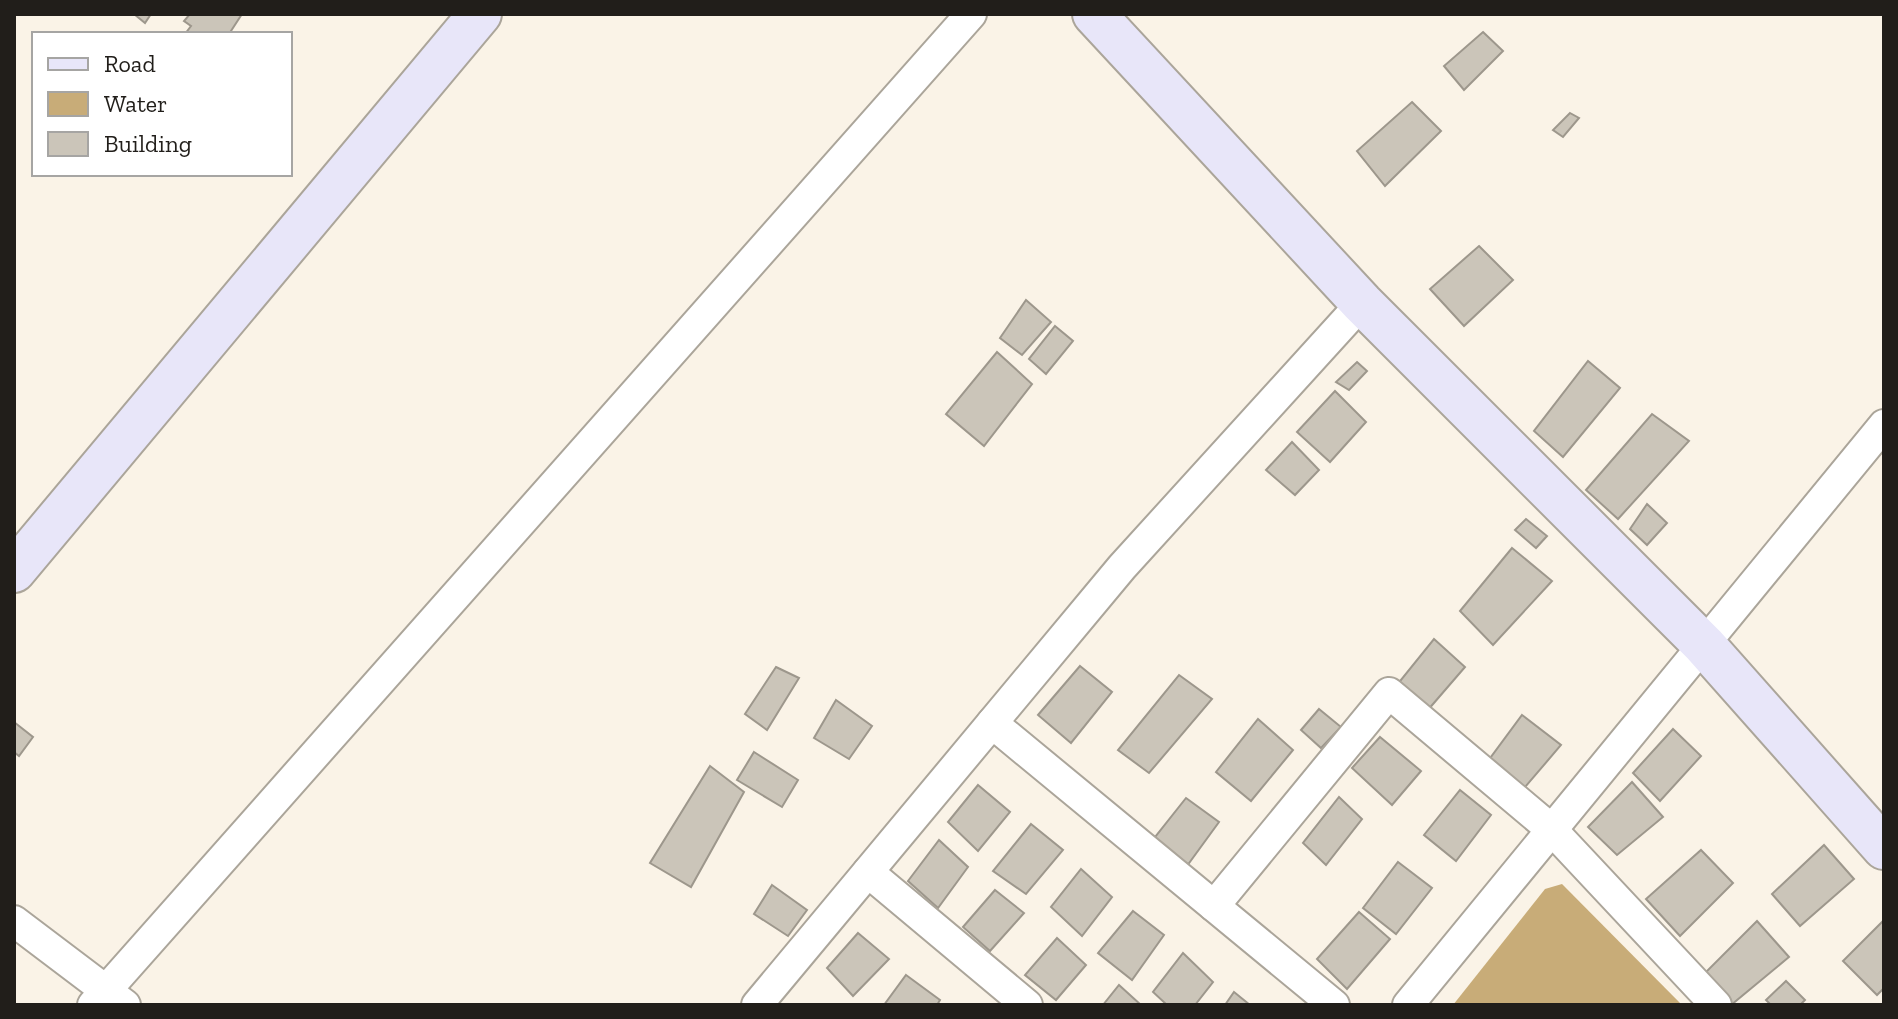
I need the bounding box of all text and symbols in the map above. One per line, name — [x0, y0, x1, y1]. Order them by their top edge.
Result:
legend — [32, 32, 292, 176]
text: Road — [104, 49, 156, 78]
text: Water — [104, 89, 167, 118]
text: Building — [104, 129, 192, 158]

